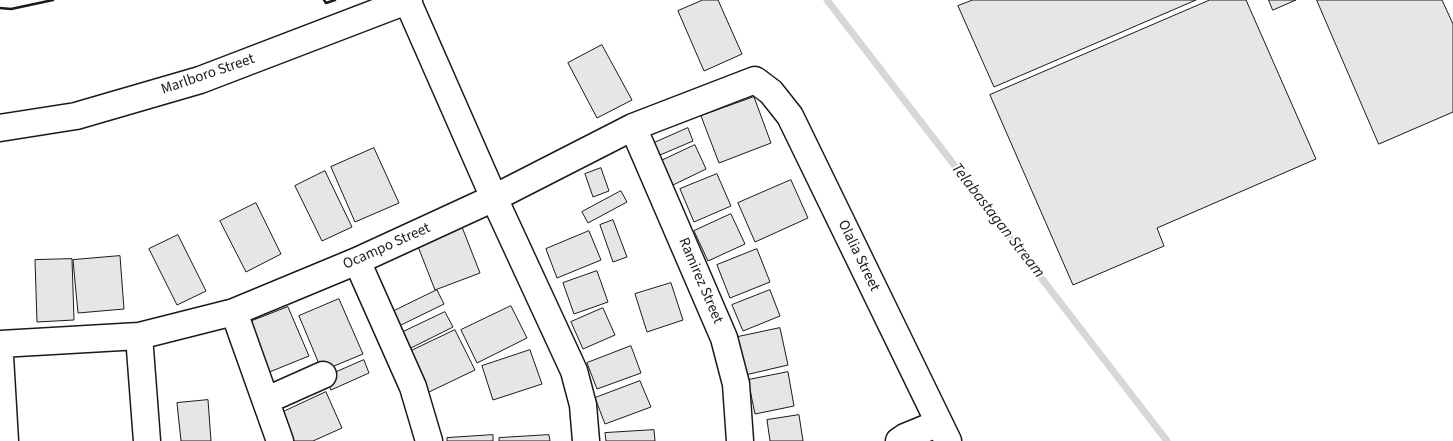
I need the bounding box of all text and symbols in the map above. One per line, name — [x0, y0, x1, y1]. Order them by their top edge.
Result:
street label: Marlboro Street — [159, 51, 257, 99]
water label: Telabastagan Stream — [946, 160, 1048, 282]
street label: Olalia Street — [833, 217, 883, 295]
street label: Ocampo Street — [341, 220, 433, 274]
street label: Ramirez Street — [674, 235, 726, 327]

